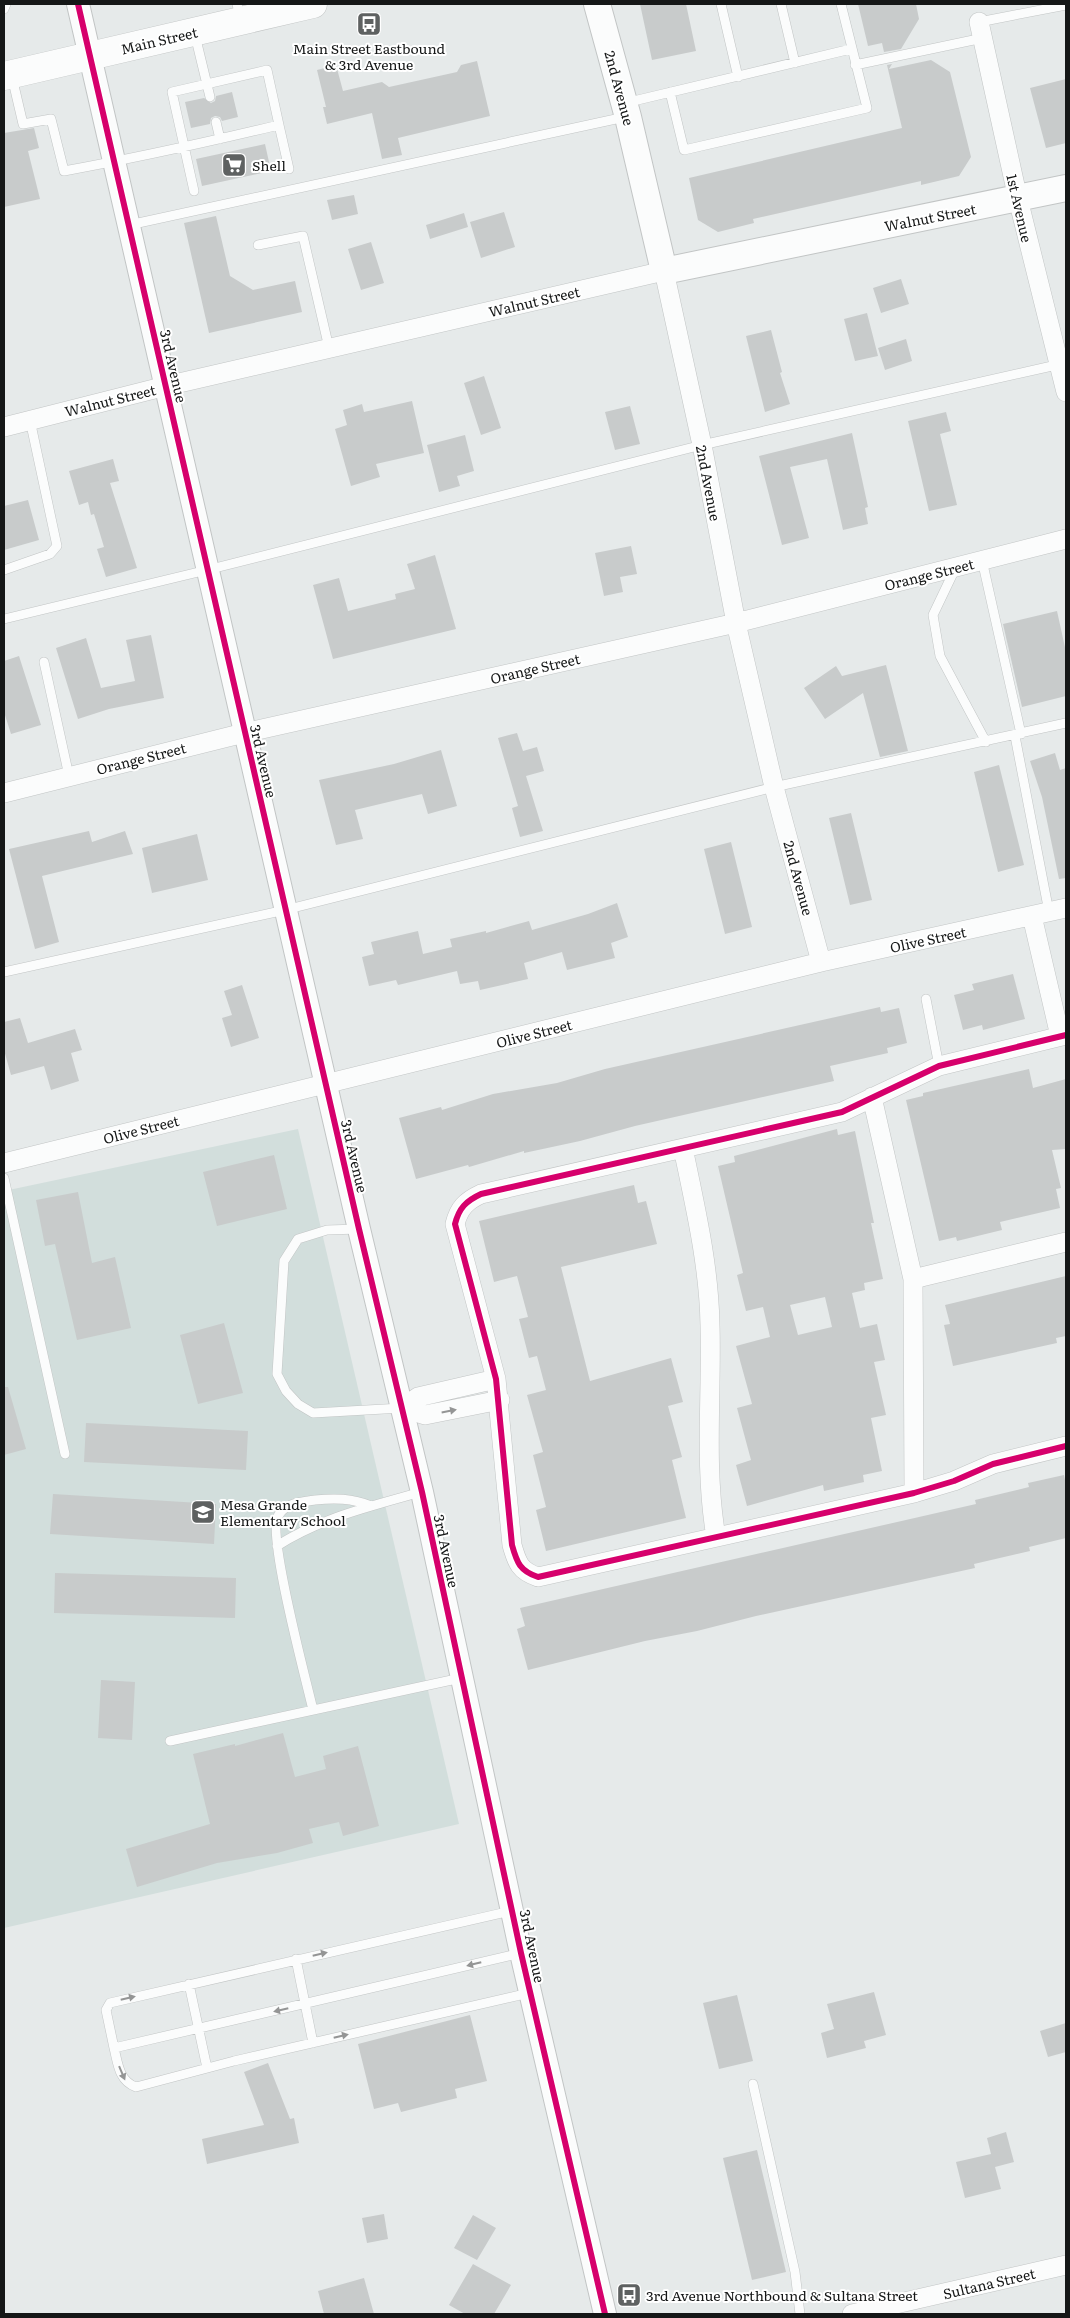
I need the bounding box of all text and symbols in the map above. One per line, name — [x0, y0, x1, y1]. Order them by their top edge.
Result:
bus stop icon: Main Street Eastbound & 3rd Avenue — [356, 11, 382, 37]
street label: Main Street — [119, 21, 200, 59]
place label: Main Street Eastbound & 3rd Avenue — [293, 38, 446, 74]
street label: 2nd Avenue — [600, 48, 640, 128]
supermarket icon: Shell — [221, 152, 247, 178]
place label: Shell — [252, 155, 286, 175]
street label: 1st Avenue — [1002, 172, 1038, 244]
street label: Walnut Street — [882, 198, 978, 236]
street label: Walnut Street — [486, 281, 582, 321]
street label: 3rd Avenue — [156, 327, 192, 405]
street label: Walnut Street — [62, 379, 158, 421]
street label: 2nd Avenue — [692, 443, 726, 523]
street label: Orange Street — [882, 553, 976, 595]
street label: Orange Street — [488, 648, 582, 688]
street label: 3rd Avenue — [246, 722, 282, 800]
street label: Orange Street — [94, 737, 188, 779]
street label: 2nd Avenue — [779, 838, 819, 918]
street label: Olive Street — [888, 921, 968, 957]
street label: Olive Street — [494, 1014, 574, 1052]
street label: Olive Street — [101, 1110, 181, 1148]
street label: 3rd Avenue — [337, 1117, 373, 1195]
one-way arrow — [442, 1407, 457, 1415]
place label: Mesa Grande Elementary School — [220, 1494, 346, 1530]
school or university icon: Mesa Grande Elementary School — [190, 1499, 216, 1525]
street label: 3rd Avenue — [429, 1512, 465, 1590]
street label: 3rd Avenue — [515, 1907, 551, 1985]
one-way arrow — [313, 1950, 328, 1958]
one-way arrow — [466, 1960, 481, 1968]
one-way arrow — [120, 1994, 135, 2002]
one-way arrow — [274, 2006, 289, 2014]
one-way arrow — [333, 2032, 348, 2040]
one-way arrow — [118, 2066, 126, 2080]
street label: Sultana Street — [941, 2263, 1037, 2303]
bus stop icon: 3rd Avenue Northbound & Sultana Street — [616, 2282, 642, 2308]
place label: 3rd Avenue Northbound & Sultana Street — [646, 2285, 918, 2305]

